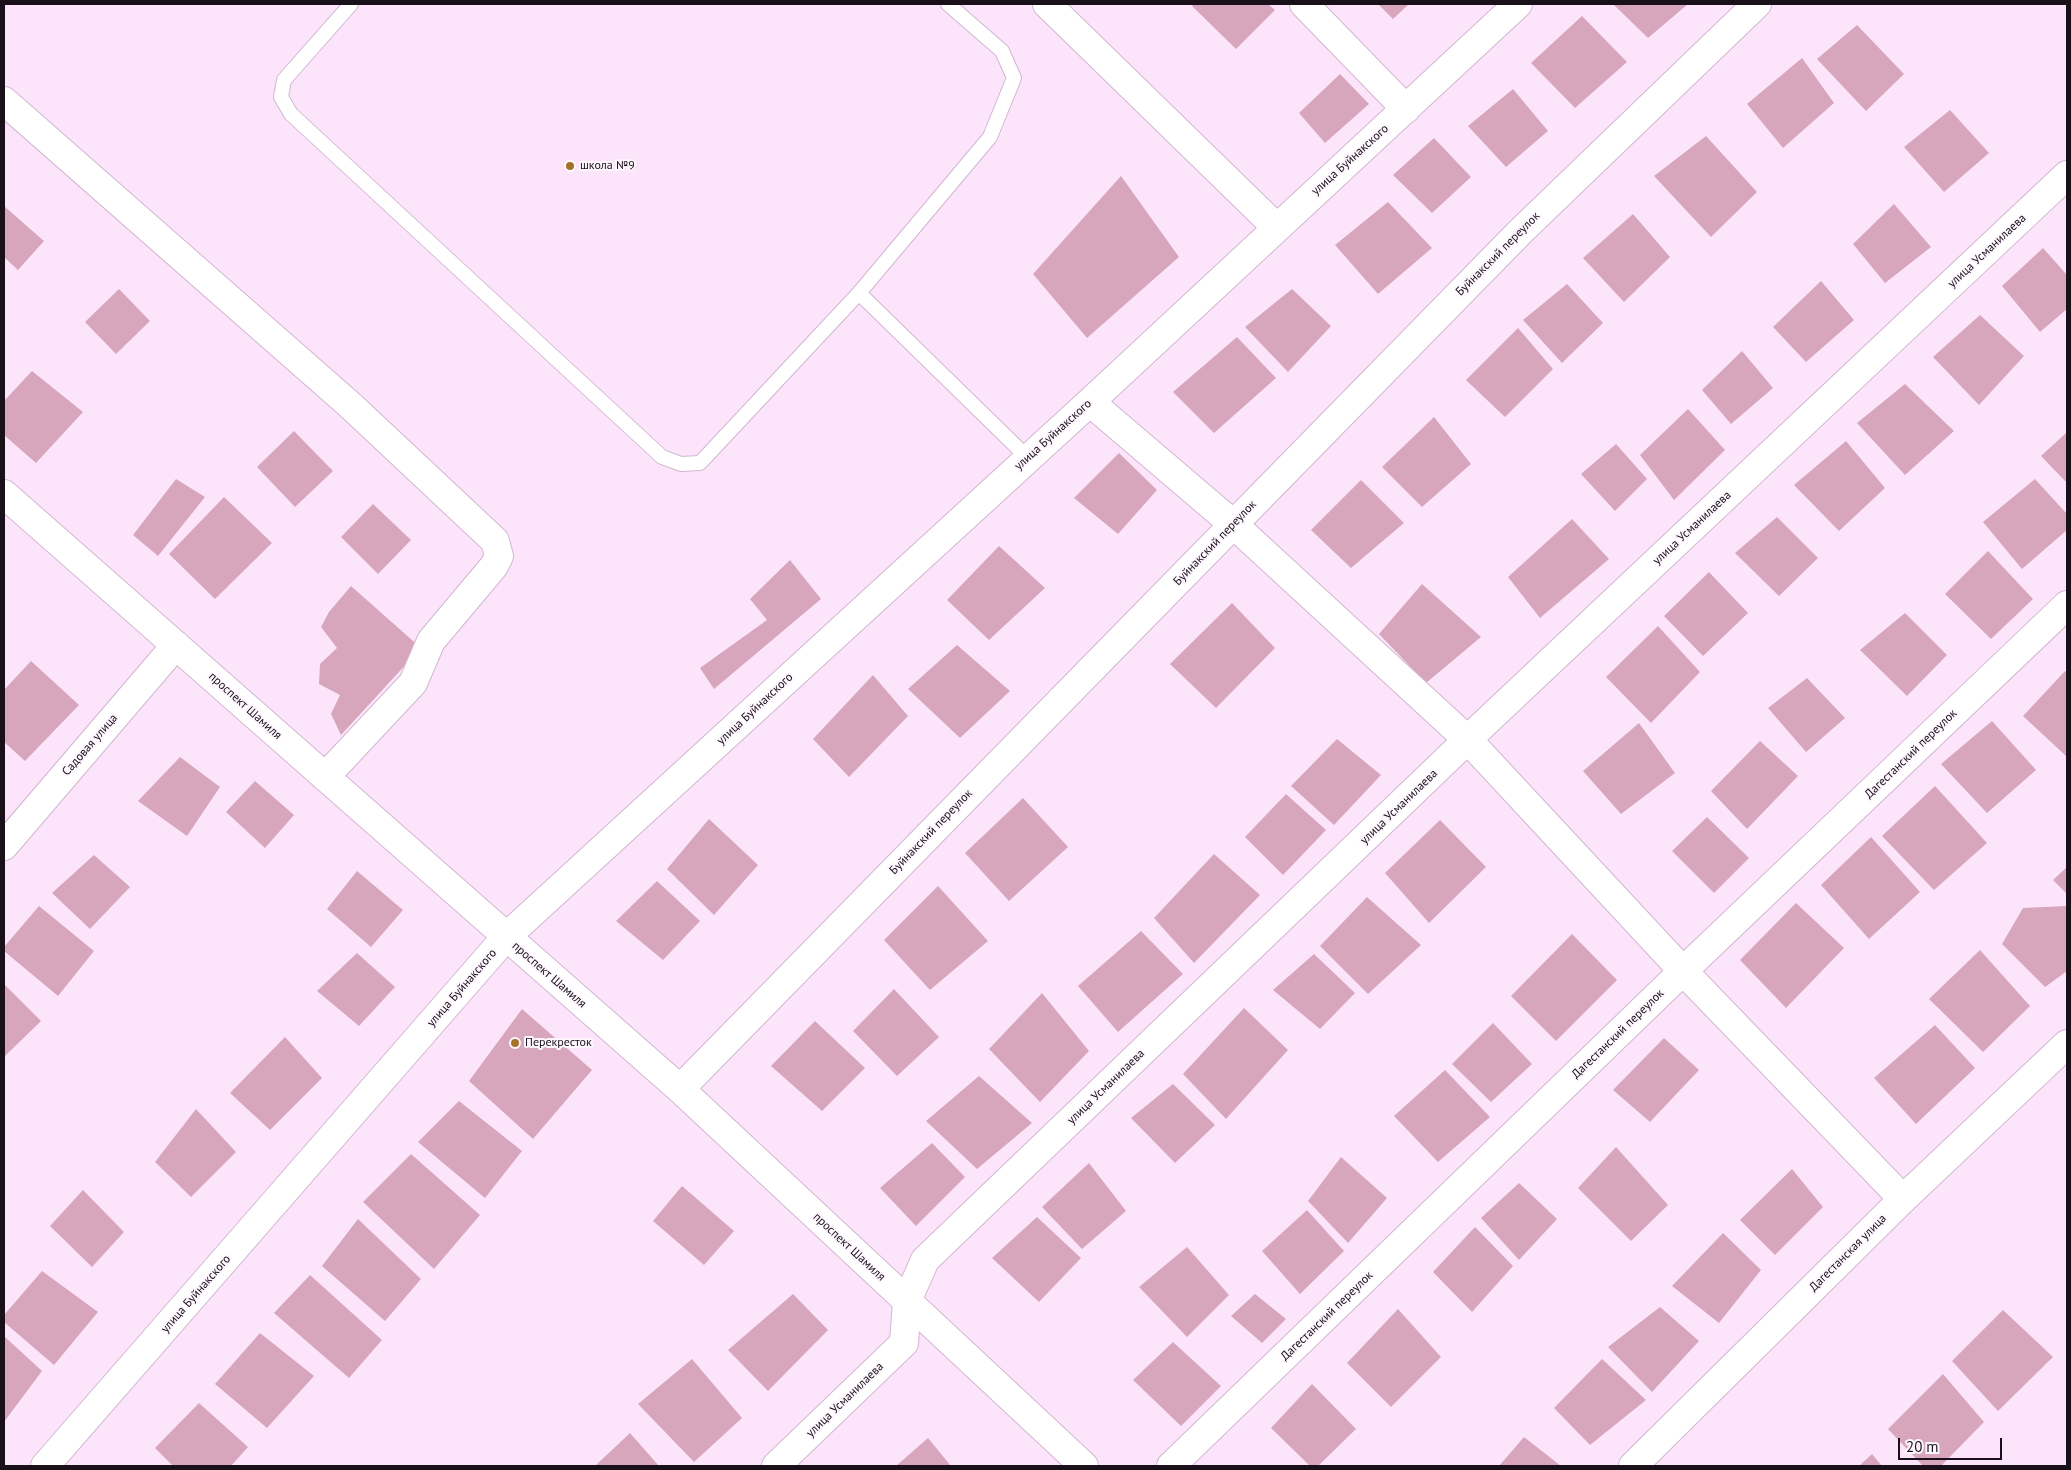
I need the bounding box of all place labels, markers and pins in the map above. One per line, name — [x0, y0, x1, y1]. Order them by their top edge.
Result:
place label: школа №9 — [580, 159, 635, 173]
marker: школа №9 — [564, 160, 576, 172]
place label: Перекресток — [525, 1036, 592, 1050]
marker: Перекресток — [509, 1037, 521, 1049]

